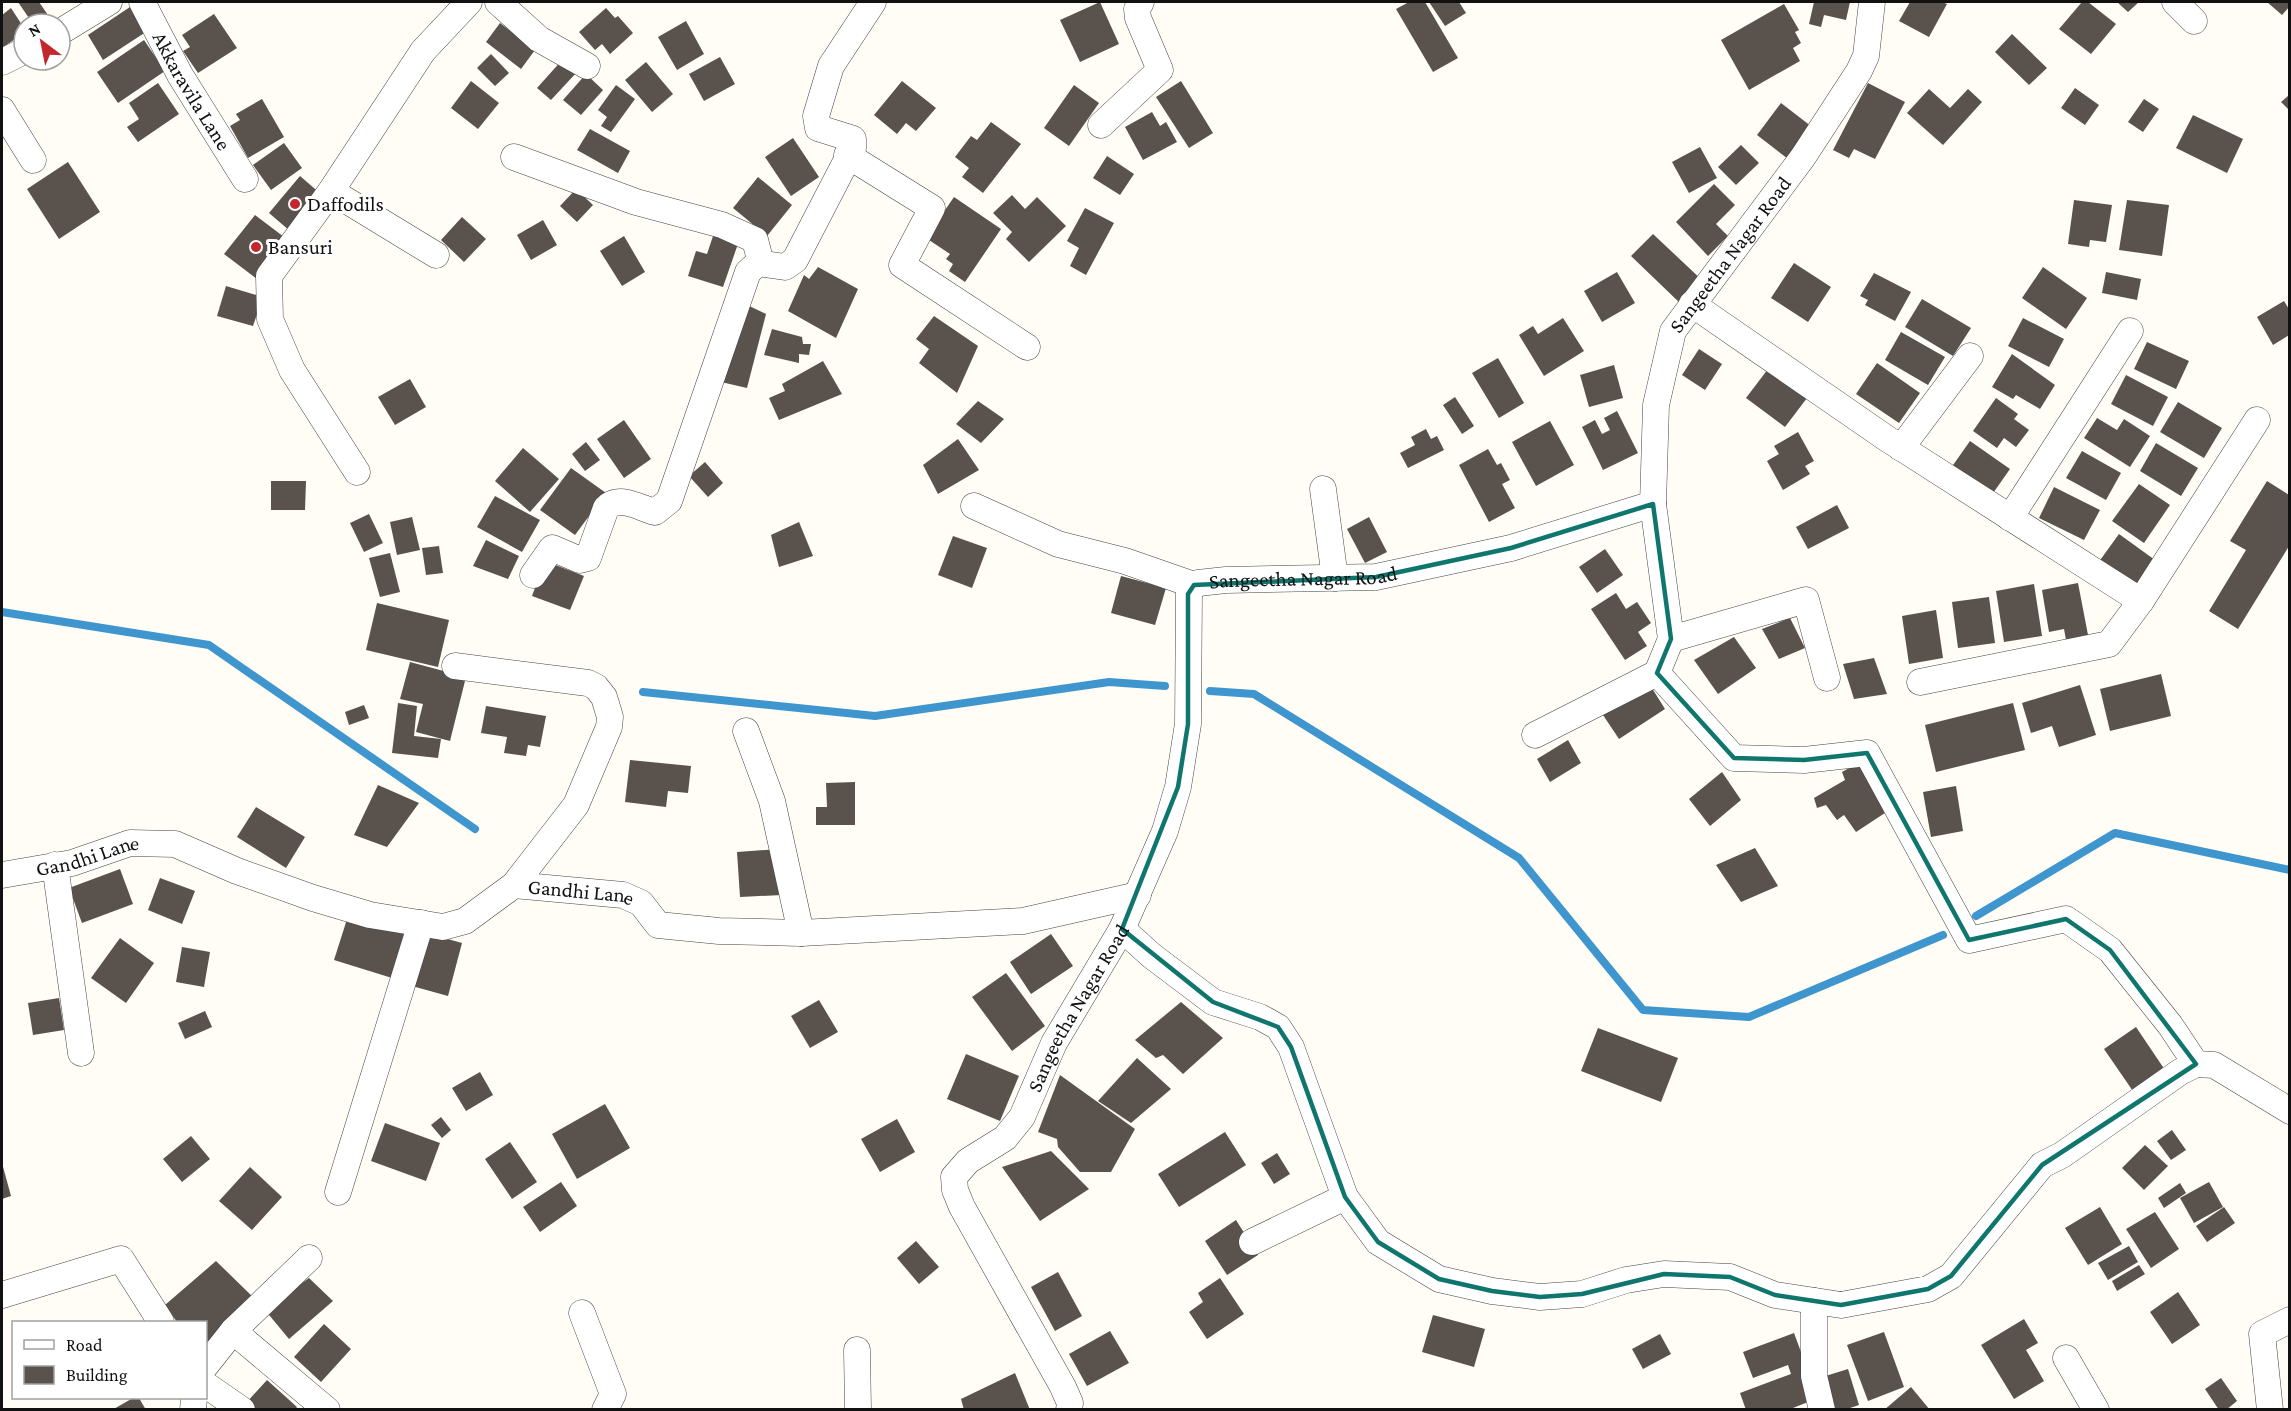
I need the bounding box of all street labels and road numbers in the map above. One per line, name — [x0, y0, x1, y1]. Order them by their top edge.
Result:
street label: Akkaravila Lane — [148, 28, 236, 155]
street label: Sangeetha Nagar Road — [1664, 172, 1796, 337]
street label: Sangeetha Nagar Road — [1208, 561, 1399, 594]
street label: Gandhi Lane — [34, 831, 139, 881]
street label: Gandhi Lane — [527, 874, 638, 911]
street label: Sangeetha Nagar Road — [1022, 920, 1134, 1096]

